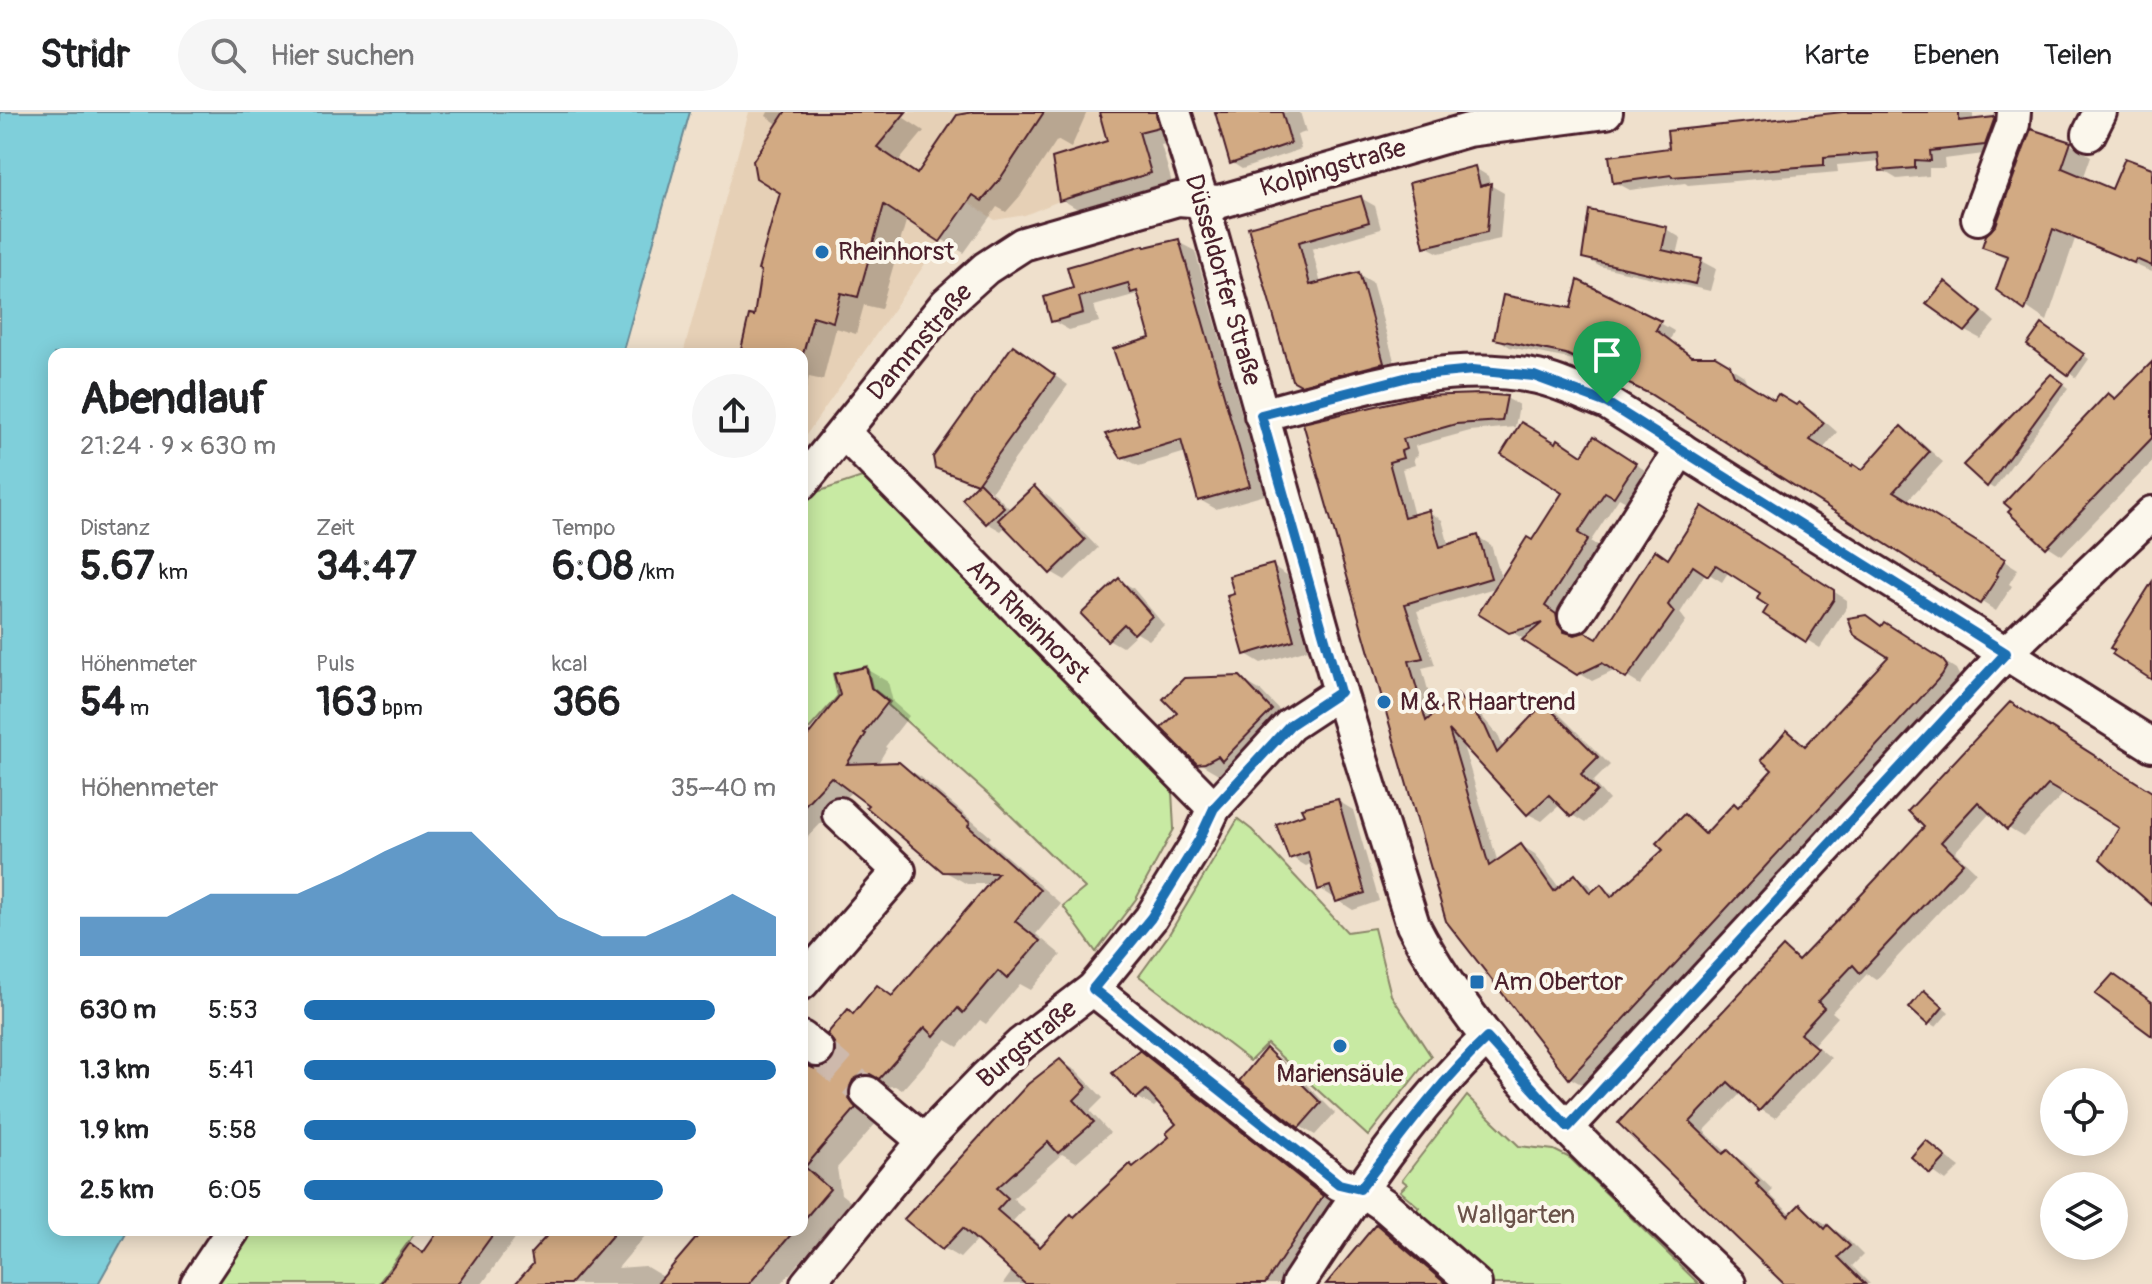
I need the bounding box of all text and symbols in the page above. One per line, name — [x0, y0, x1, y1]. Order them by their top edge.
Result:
search box — [178, 19, 738, 91]
text: Stridr — [40, 31, 130, 79]
icon: search — [206, 33, 250, 77]
text: Hier suchen — [270, 37, 415, 74]
text: Karte — [1804, 38, 1869, 73]
text: Ebenen — [1913, 38, 2000, 73]
text: Teilen — [2044, 38, 2112, 73]
street label: Kolpingstraße — [1256, 132, 1410, 204]
street label: Düsseldorfer Straße — [1178, 171, 1269, 389]
place label: Rheinhorst — [838, 236, 955, 268]
marker: Rheinhorst — [813, 243, 831, 261]
street label: Dammstraße — [860, 277, 980, 407]
pin — [1573, 321, 1641, 403]
icon: arrive — [1585, 333, 1629, 377]
text: Abendlauf — [80, 372, 267, 427]
button: share — [692, 374, 776, 458]
text: 21:24 · 9 × 630 m — [80, 430, 276, 462]
text: Distanz — [80, 514, 150, 542]
text: Zeit — [316, 514, 355, 542]
text: Tempo — [552, 514, 615, 542]
text: 5.67 — [80, 542, 154, 591]
text: 34:47 — [316, 542, 417, 591]
text: 6:08 — [552, 542, 633, 591]
street label: Am Rheinhorst — [959, 552, 1097, 690]
text: km — [154, 558, 188, 586]
text: /km — [633, 558, 675, 586]
text: Höhenmeter — [80, 650, 197, 678]
text: Puls — [316, 650, 354, 678]
text: kcal — [552, 650, 588, 678]
text: 54 — [80, 678, 125, 727]
text: 163 — [316, 678, 377, 727]
text: 366 — [552, 678, 621, 727]
place label: M & R Haartrend — [1400, 686, 1576, 718]
marker: M & R Haartrend — [1375, 693, 1393, 711]
text: m — [125, 694, 149, 722]
text: bpm — [377, 694, 423, 722]
text: Höhenmeter — [80, 772, 218, 804]
text: 35–40 m — [671, 772, 776, 804]
place label: Am Obertor — [1493, 966, 1624, 998]
marker: Am Obertor — [1468, 973, 1486, 991]
street label: Burgstraße — [971, 993, 1084, 1095]
text: 630 m — [80, 994, 156, 1026]
text: 5:53 — [208, 994, 258, 1026]
marker: Mariensäule — [1331, 1037, 1349, 1055]
text: 1.3 km — [80, 1054, 150, 1086]
text: 5:41 — [208, 1054, 254, 1086]
place label: Mariensäule — [1276, 1058, 1404, 1090]
map controls — [2040, 1068, 2128, 1260]
button: locate — [2040, 1068, 2128, 1156]
text: 1.9 km — [80, 1114, 149, 1146]
text: 5:58 — [208, 1114, 256, 1146]
button: layers — [2040, 1172, 2128, 1260]
text: 2.5 km — [80, 1174, 154, 1206]
text: 6:05 — [208, 1174, 262, 1206]
park label: Wallgarten — [1457, 1199, 1575, 1231]

